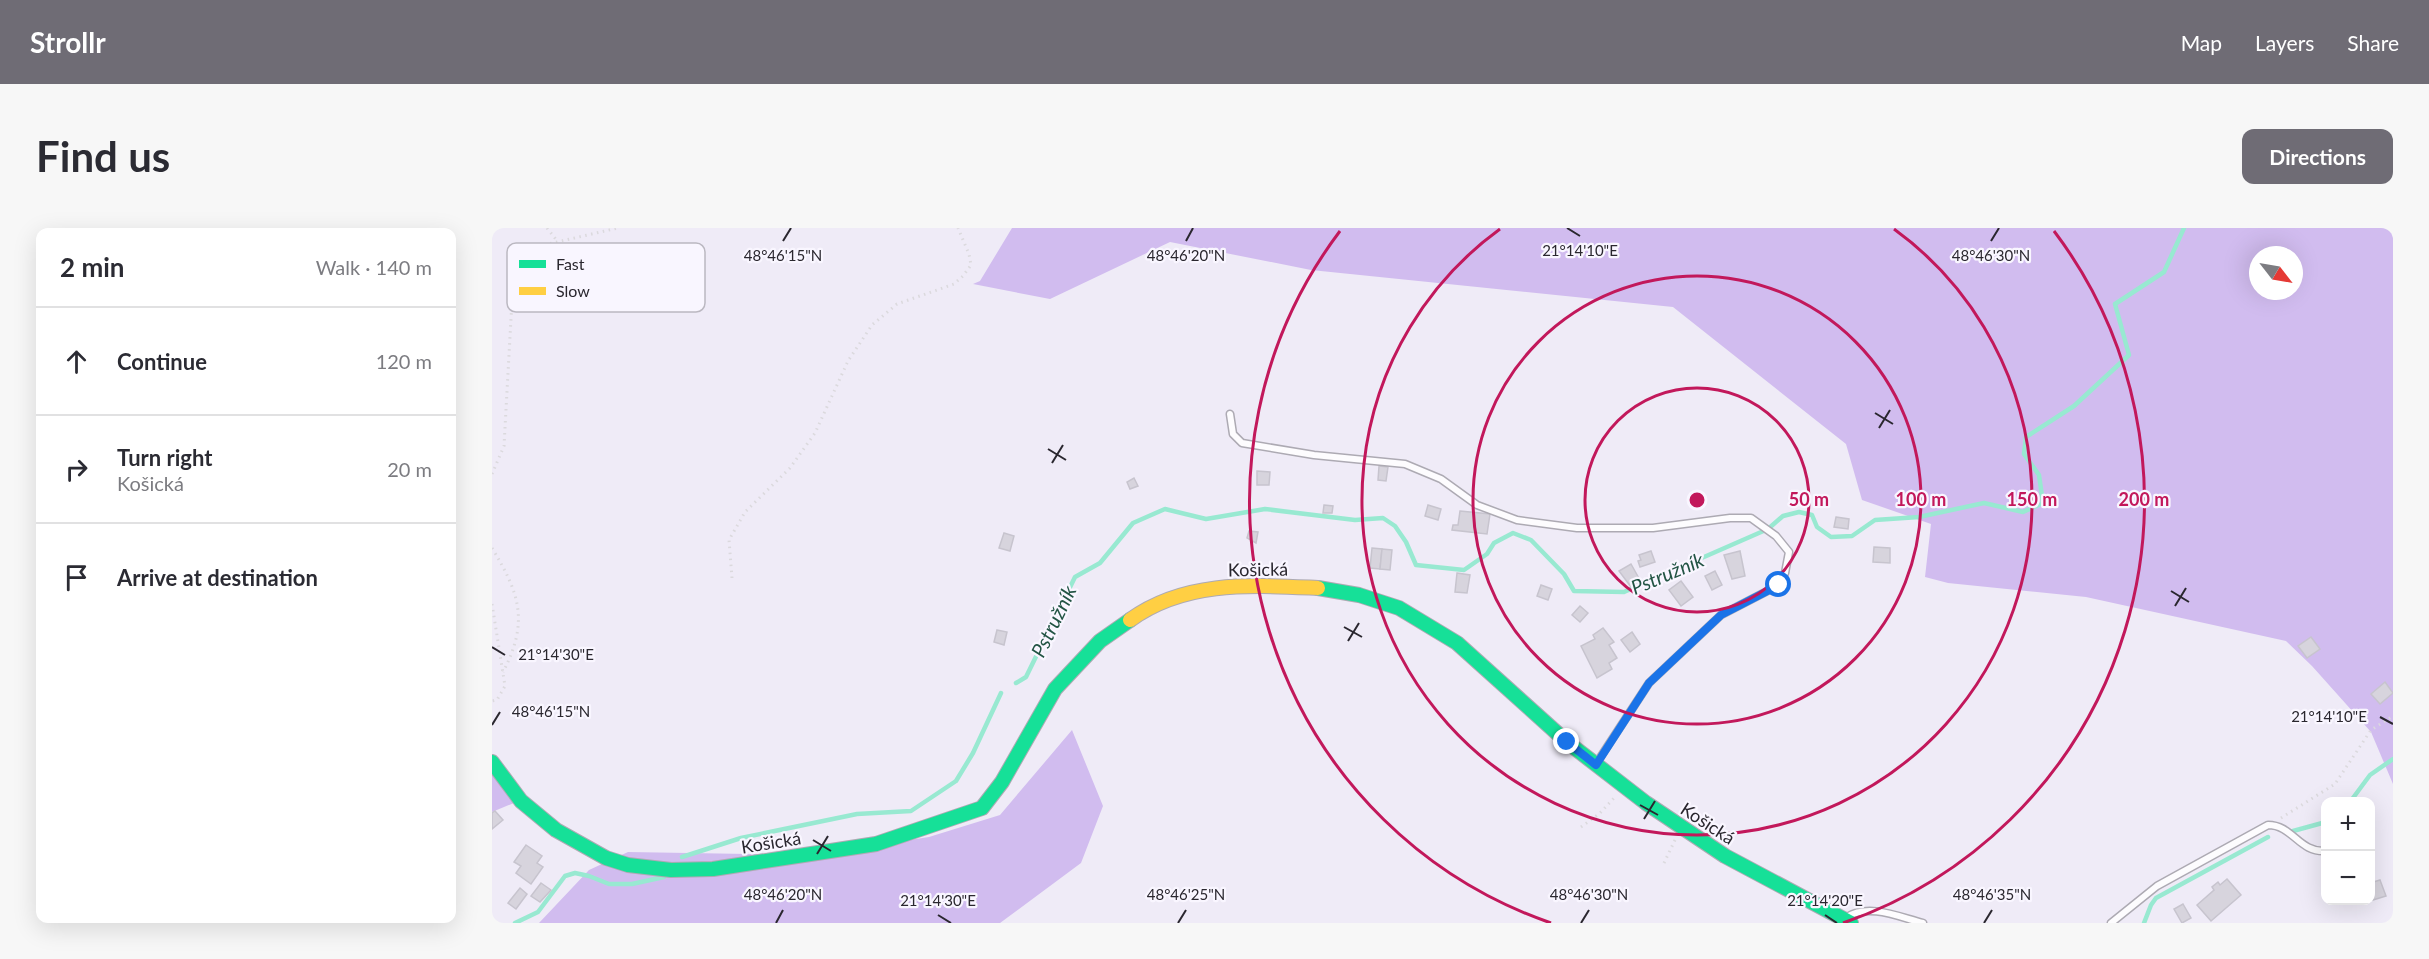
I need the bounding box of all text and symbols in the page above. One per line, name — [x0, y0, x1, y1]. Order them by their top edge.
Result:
text: Strollr — [30, 25, 106, 59]
text: Map — [2181, 30, 2222, 55]
text: Layers — [2255, 30, 2314, 55]
text: Share — [2347, 30, 2399, 55]
button: Directions — [2242, 129, 2393, 184]
text: Find us — [36, 131, 170, 181]
text: 21°14'10"E — [1542, 241, 1618, 259]
legend — [507, 243, 705, 312]
text: 48°46'15"N — [744, 246, 822, 264]
text: 48°46'20"N — [1147, 246, 1225, 264]
text: 48°46'30"N — [1952, 246, 2030, 264]
north arrow — [2249, 246, 2303, 300]
text: 2 min — [60, 251, 124, 283]
text: Fast — [556, 254, 585, 273]
text: Walk · 140 m — [316, 255, 432, 279]
text: Slow — [556, 281, 590, 300]
icon: ahead — [60, 345, 93, 378]
text: Continue — [117, 348, 207, 375]
text: 120 m — [376, 349, 432, 373]
text: Turn right — [117, 444, 212, 471]
icon: right — [60, 453, 93, 486]
text: 20 m — [387, 457, 432, 481]
text: Košická — [117, 471, 184, 495]
text: 50 m — [1789, 488, 1829, 510]
text: 100 m — [1896, 488, 1946, 510]
text: 150 m — [2007, 488, 2057, 510]
text: 200 m — [2119, 488, 2169, 510]
centre of rings — [1687, 490, 1707, 510]
water label: Pstružník — [1627, 547, 1707, 599]
street label: Košická — [1228, 557, 1288, 581]
icon: arrive — [60, 561, 93, 594]
text: Arrive at destination — [117, 564, 318, 591]
route start — [1765, 571, 1791, 597]
water label: Pstružník — [1025, 581, 1081, 661]
text: 21°14'30"E — [518, 645, 594, 663]
text: 48°46'15"N — [512, 702, 590, 720]
text: 21°14'10"E — [2291, 707, 2367, 725]
route end — [1553, 728, 1579, 754]
street label: Košická — [1677, 797, 1739, 849]
map controls — [2321, 797, 2375, 905]
button: + — [2321, 797, 2375, 851]
street label: Košická — [740, 826, 802, 858]
button: − — [2321, 851, 2375, 905]
text: 48°46'20"N — [744, 885, 822, 903]
text: 48°46'25"N — [1147, 885, 1225, 903]
text: 48°46'30"N — [1550, 885, 1628, 903]
text: 48°46'35"N — [1953, 885, 2031, 903]
text: 21°14'30"E — [900, 891, 976, 909]
text: 21°14'20"E — [1787, 891, 1863, 909]

